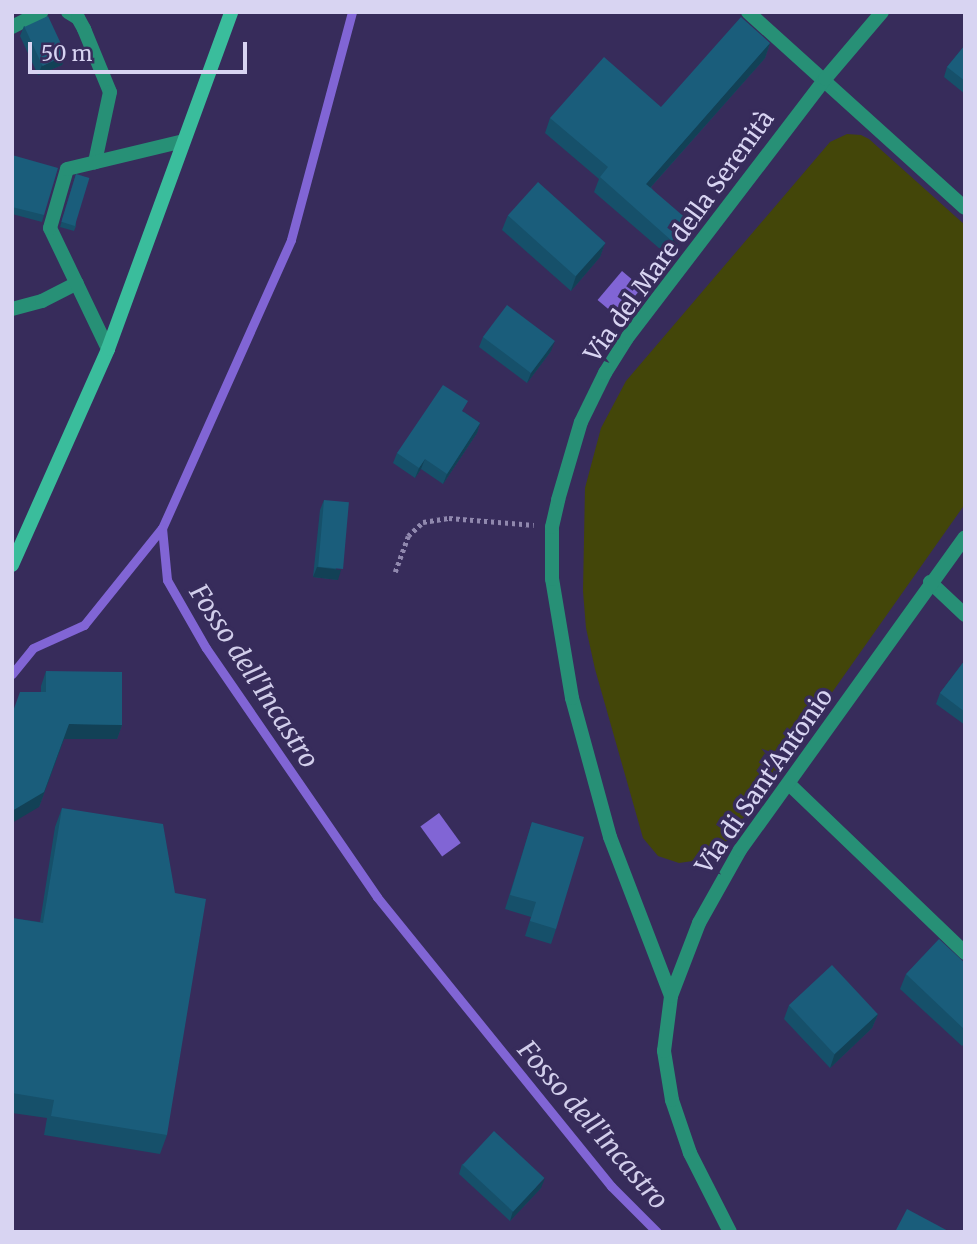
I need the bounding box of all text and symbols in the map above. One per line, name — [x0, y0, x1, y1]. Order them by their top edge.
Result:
scale bar — [32, 28, 250, 72]
text: 50 m — [41, 40, 92, 67]
street label: Via del Mare della Serenità — [578, 105, 780, 367]
water label: Fosso dell'Incastro — [183, 578, 325, 774]
street label: Via di Sant'Antonio — [689, 683, 839, 879]
water label: Fosso dell'Incastro — [511, 1034, 675, 1216]

